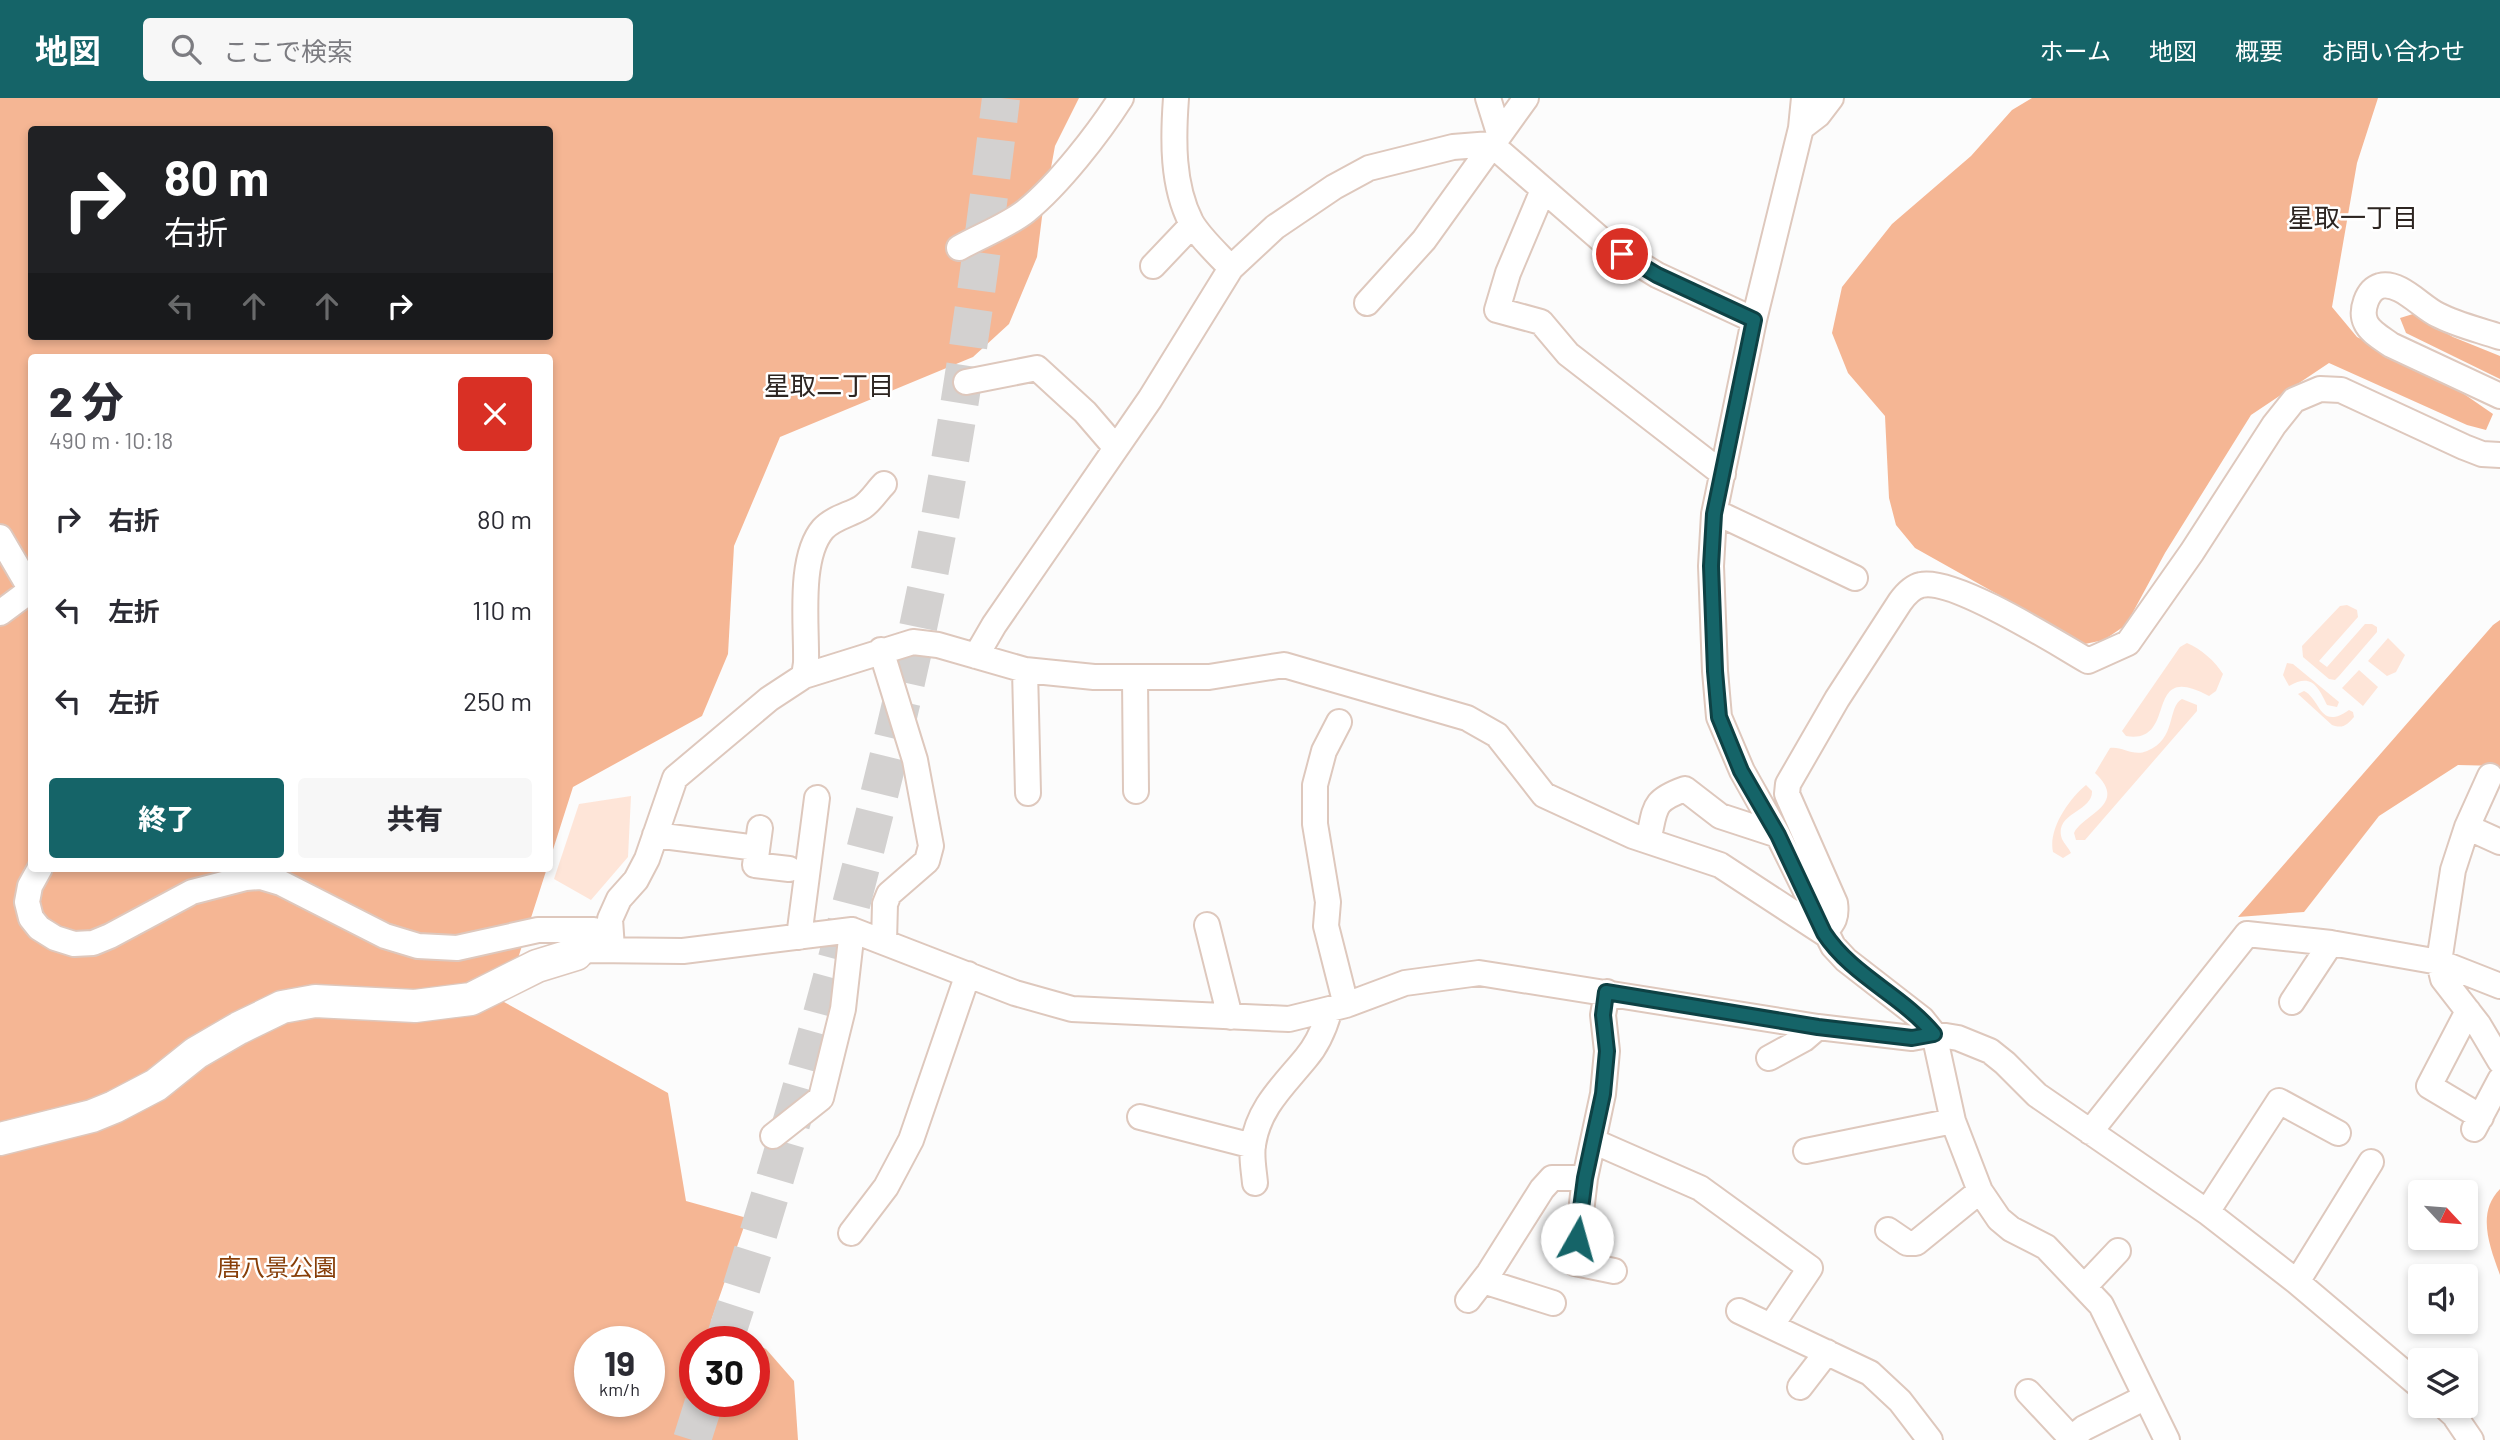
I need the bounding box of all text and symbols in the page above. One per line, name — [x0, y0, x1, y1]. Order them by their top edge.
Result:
search box — [143, 18, 633, 81]
text: 地図 — [35, 30, 101, 70]
icon: search — [167, 30, 205, 68]
text: ここで検索 — [223, 35, 353, 66]
text: ホーム — [2040, 36, 2111, 65]
text: 地図 — [2149, 36, 2197, 65]
text: 概要 — [2235, 36, 2283, 65]
text: お問い合わせ — [2321, 36, 2465, 65]
text: 80 m — [164, 147, 269, 206]
icon: right — [49, 154, 140, 245]
district label: 星取一丁目 — [2288, 201, 2418, 232]
text: 右折 — [164, 212, 228, 250]
pin — [1592, 224, 1652, 284]
icon: arrive — [1603, 235, 1641, 273]
icon: left — [162, 287, 200, 325]
icon: ahead — [235, 287, 273, 325]
icon: ahead — [308, 287, 346, 325]
icon: right — [381, 287, 419, 325]
district label: 星取二丁目 — [764, 369, 894, 400]
text: 2 分 — [49, 375, 123, 425]
button: close — [458, 377, 532, 451]
text: 490 m · 10:18 — [49, 426, 173, 454]
icon: right — [49, 500, 87, 538]
text: 80 m — [477, 503, 532, 534]
text: 右折 — [108, 504, 160, 535]
icon: left — [49, 591, 87, 629]
text: 110 m — [472, 594, 532, 625]
text: 左折 — [108, 595, 160, 626]
icon: left — [49, 682, 87, 720]
text: 250 m — [463, 685, 532, 716]
text: 左折 — [108, 686, 160, 717]
button: 終了 — [49, 778, 284, 858]
button: 共有 — [298, 778, 532, 858]
north arrow — [2408, 1180, 2478, 1250]
map controls — [2408, 1180, 2478, 1418]
position arrow — [1540, 1202, 1614, 1276]
park label: 唐八景公園 — [217, 1252, 337, 1281]
button: sound — [2408, 1264, 2478, 1334]
speed limit sign: 30 — [679, 1326, 770, 1417]
text: 19 — [604, 1341, 635, 1383]
button: layers — [2408, 1348, 2478, 1418]
text: km/h — [599, 1378, 640, 1400]

